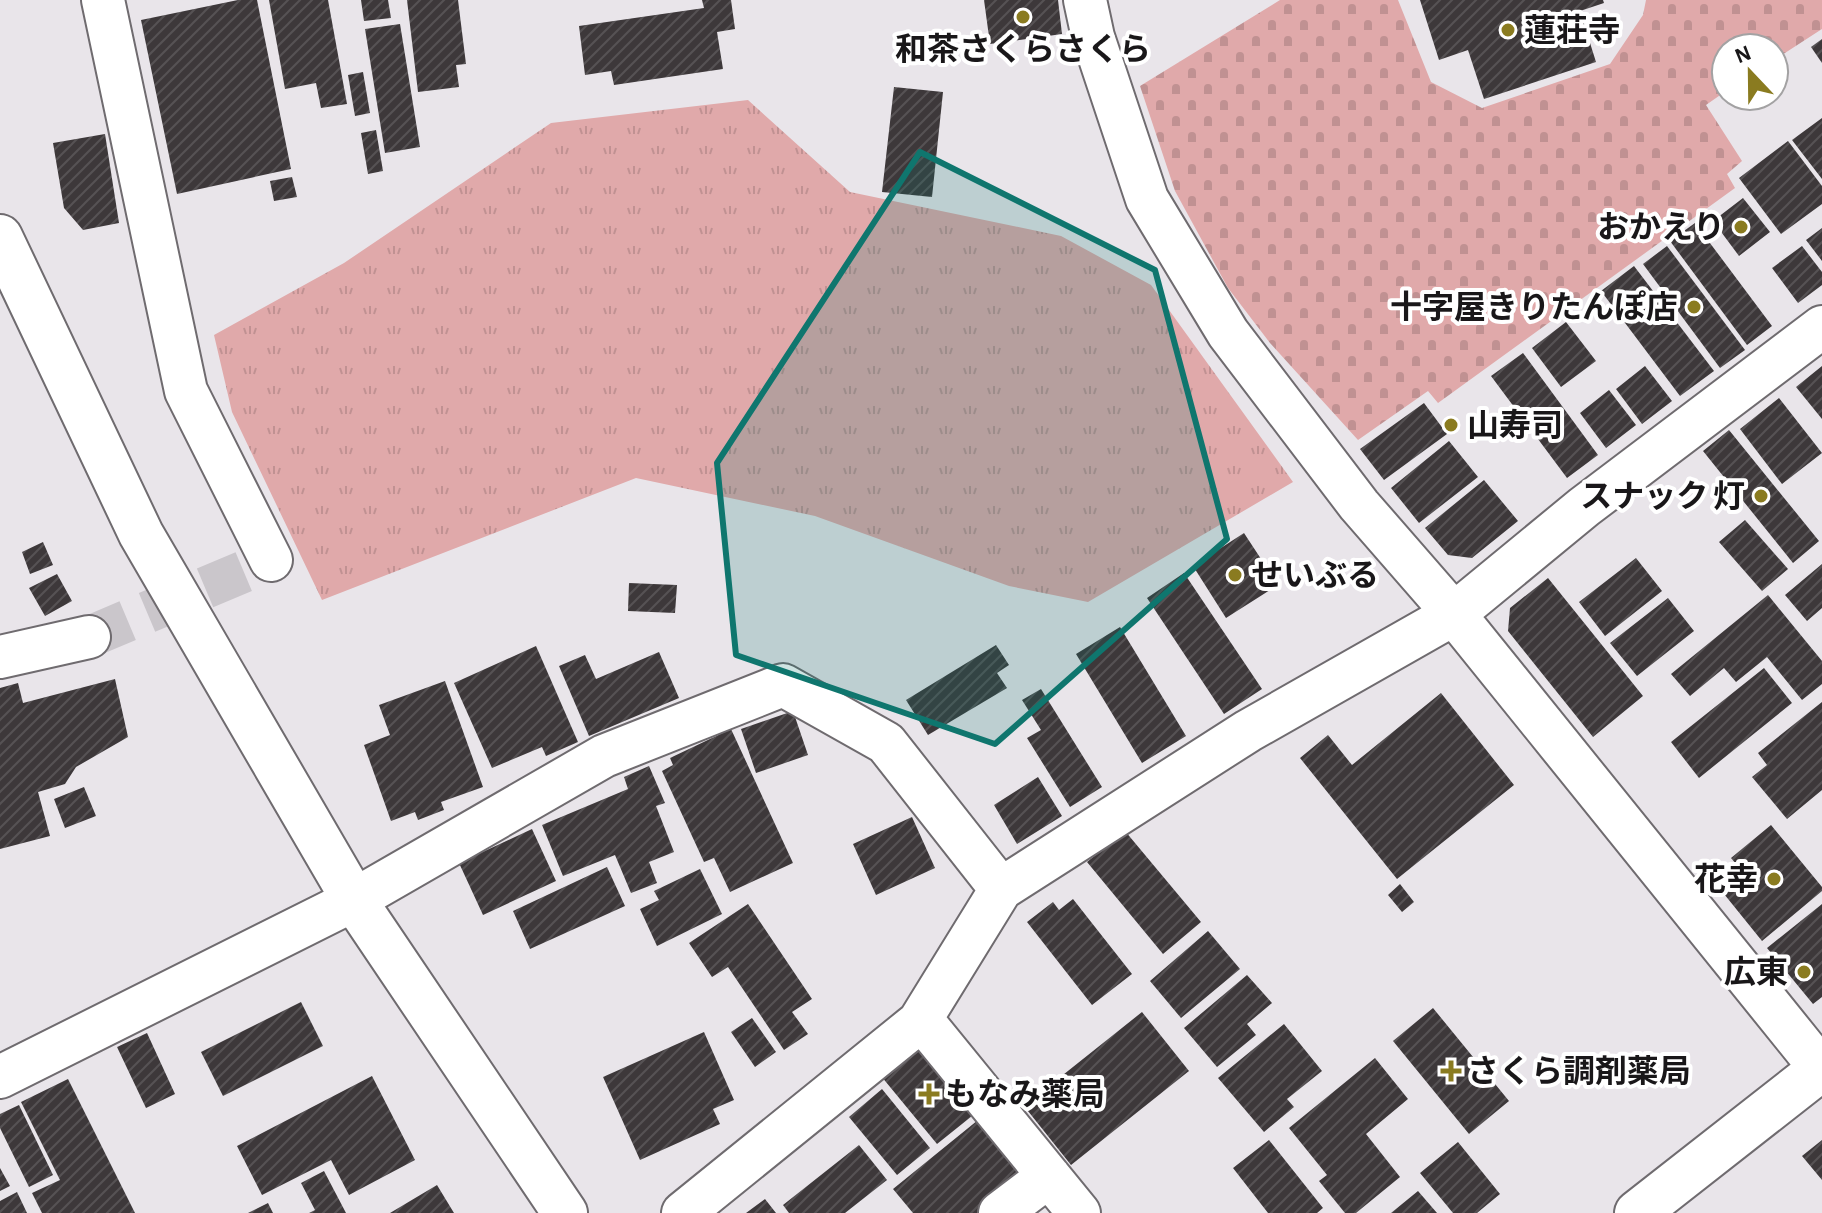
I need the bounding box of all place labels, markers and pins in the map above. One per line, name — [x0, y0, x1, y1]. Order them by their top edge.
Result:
marker: 和茶さくらさくら — [1014, 8, 1032, 26]
place label: 蓮荘寺 — [1524, 13, 1620, 47]
marker: 蓮荘寺 — [1499, 21, 1517, 39]
place label: 和茶さくらさくら — [895, 32, 1151, 66]
place label: おかえり — [1597, 211, 1725, 244]
marker: おかえり — [1732, 218, 1750, 236]
place label: 十字屋きりたんぽ店 — [1390, 290, 1678, 324]
marker: 十字屋きりたんぽ店 — [1685, 298, 1703, 316]
place label: 山寿司 — [1467, 408, 1563, 442]
marker: 山寿司 — [1442, 416, 1460, 434]
place label: スナック 灯 — [1580, 480, 1745, 513]
marker: スナック 灯 — [1752, 487, 1770, 505]
place label: せいぶる — [1251, 560, 1379, 592]
marker: せいぶる — [1226, 566, 1244, 584]
place label: 花幸 — [1694, 862, 1758, 896]
marker: 花幸 — [1765, 870, 1783, 888]
place label: 広東 — [1724, 955, 1788, 989]
marker: 広東 — [1795, 963, 1813, 981]
place label: さくら調剤薬局 — [1467, 1054, 1691, 1088]
marker: さくら調剤薬局 — [1442, 1062, 1460, 1080]
place label: もなみ薬局 — [945, 1077, 1105, 1111]
marker: もなみ薬局 — [920, 1085, 938, 1103]

